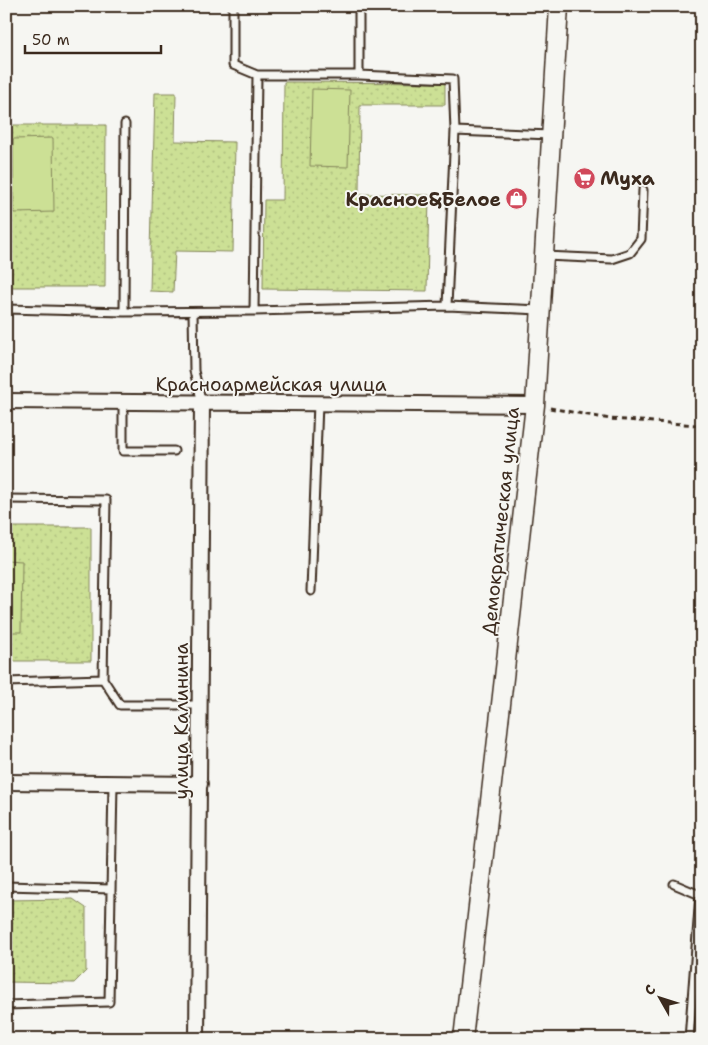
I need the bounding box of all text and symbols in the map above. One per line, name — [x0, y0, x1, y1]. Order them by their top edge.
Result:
scale bar — [25, 22, 161, 54]
text: 50 m — [32, 30, 70, 50]
supermarket icon: Муха — [572, 166, 596, 190]
place label: Муха — [600, 166, 655, 191]
place label: Красное&Белое — [346, 187, 501, 212]
shop icon: Красное&Белое — [505, 187, 529, 211]
street label: Красноармейская улица — [156, 372, 387, 397]
street label: Демократическая улица — [476, 405, 525, 637]
street label: улица Калинина — [169, 642, 194, 799]
north arrow — [636, 972, 686, 1022]
text: С — [640, 981, 660, 999]

